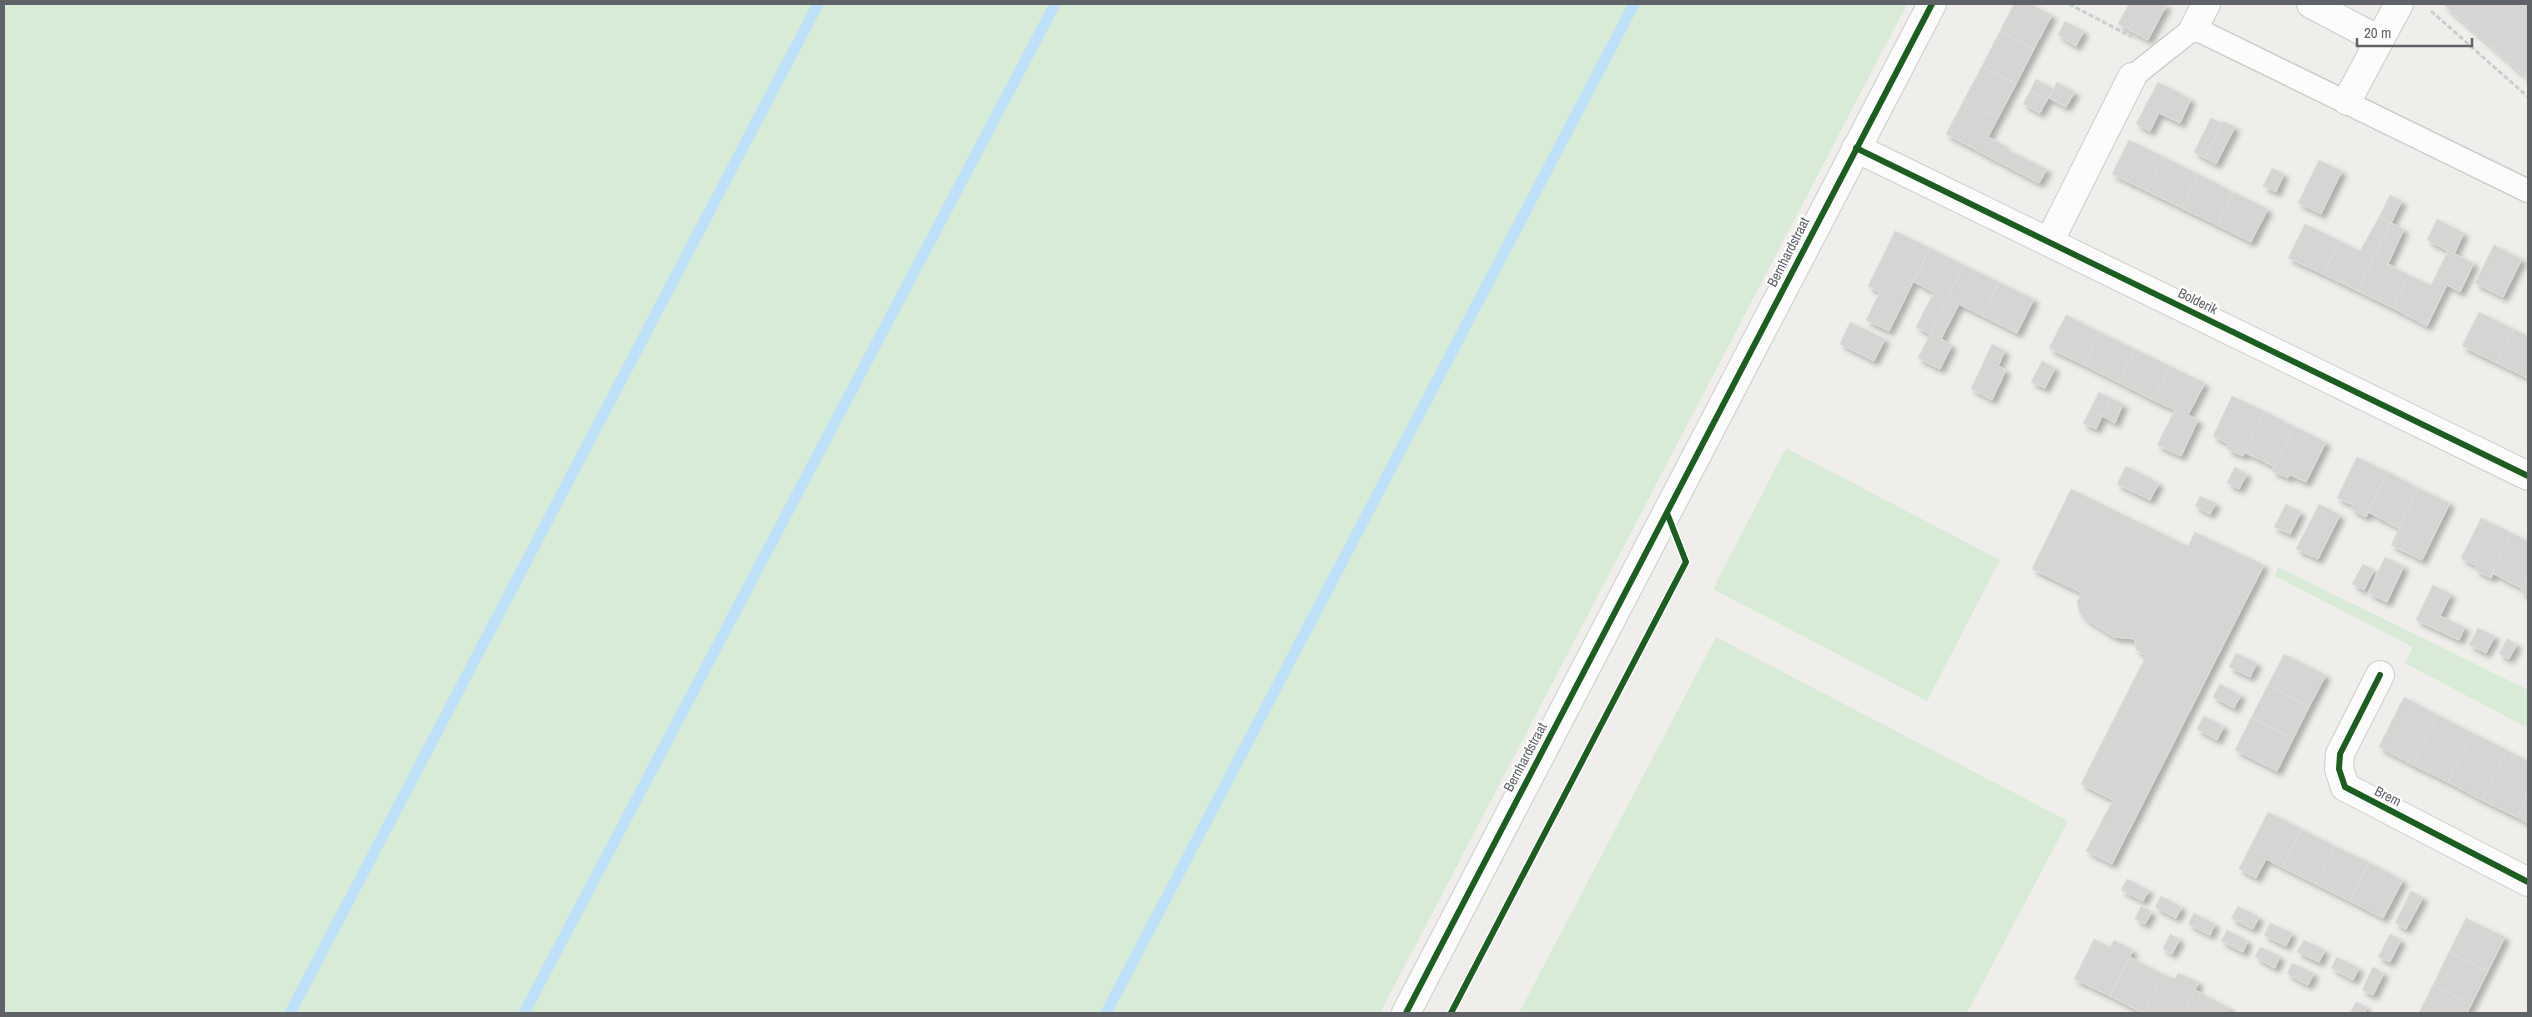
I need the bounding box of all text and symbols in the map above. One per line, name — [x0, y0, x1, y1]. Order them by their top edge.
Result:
scale bar — [2357, 15, 2472, 47]
text: 20 m — [2364, 22, 2391, 43]
street label: Bernhardstraat — [1763, 214, 1813, 290]
street label: Bolderik — [2175, 284, 2221, 318]
street label: Bernhardstraat — [1499, 719, 1551, 795]
street label: Brem — [2372, 782, 2404, 810]

